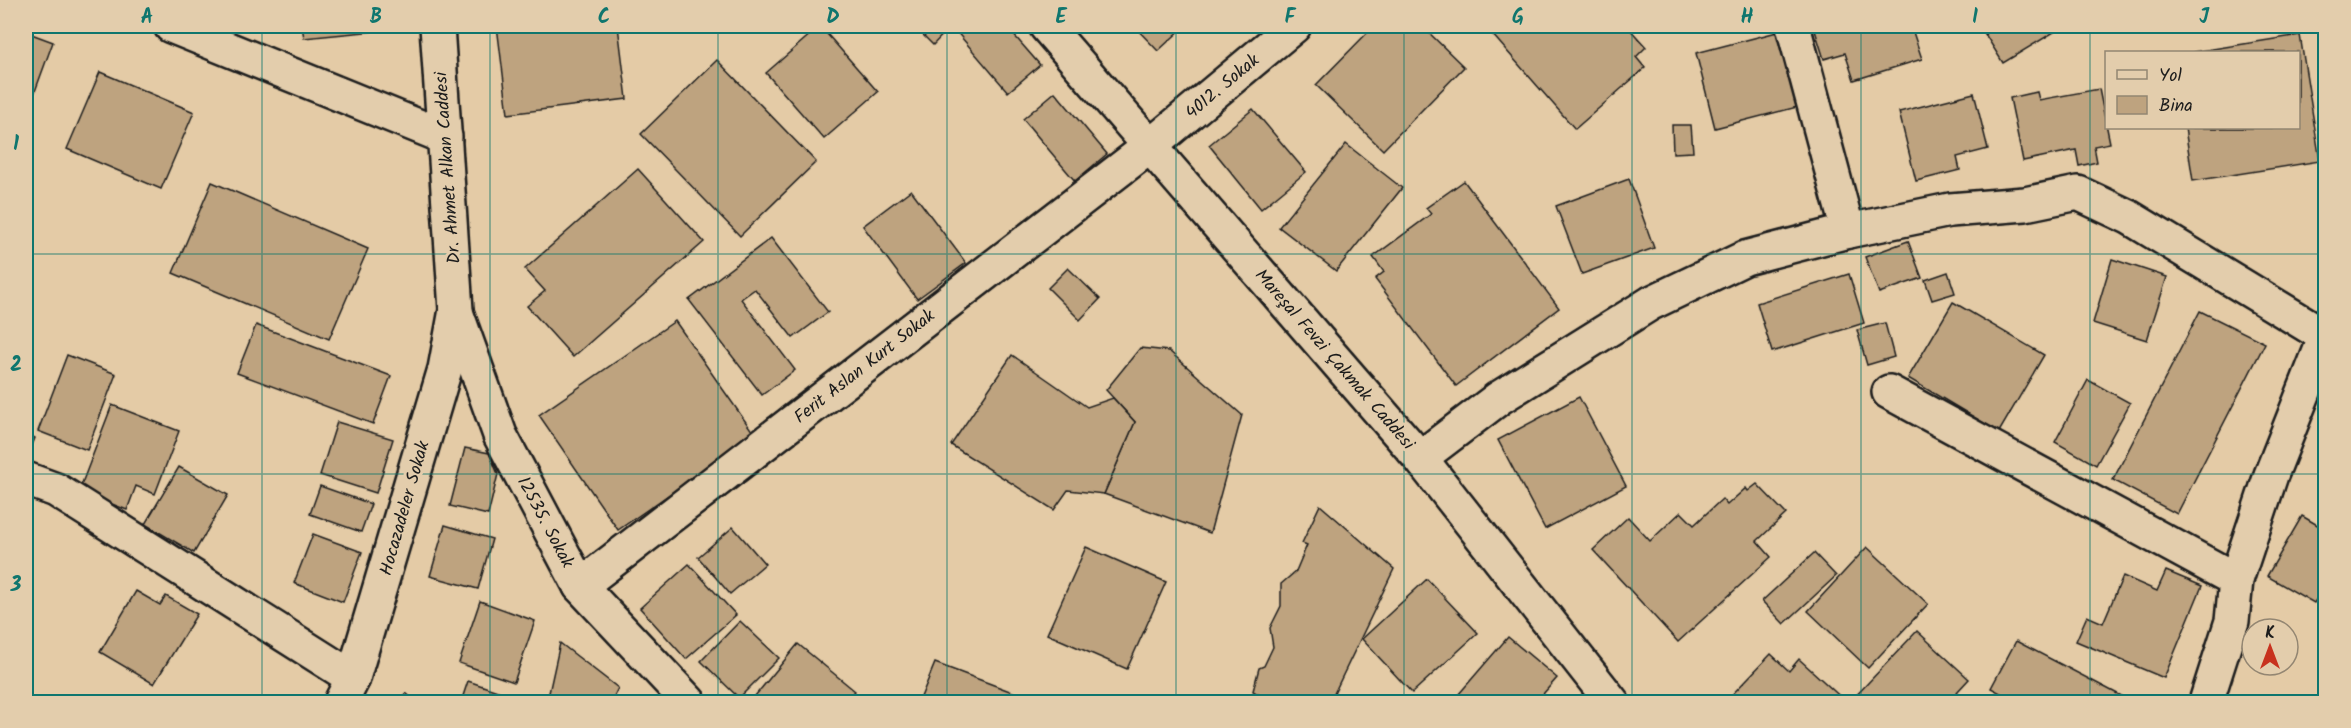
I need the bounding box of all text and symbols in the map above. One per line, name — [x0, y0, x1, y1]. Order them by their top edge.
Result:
text: A — [141, 2, 153, 34]
text: B — [370, 2, 382, 34]
text: C — [598, 2, 610, 34]
text: D — [826, 2, 840, 34]
text: E — [1055, 2, 1067, 34]
text: F — [1285, 2, 1297, 34]
text: G — [1512, 2, 1524, 34]
text: H — [1740, 2, 1754, 34]
text: I — [1972, 2, 1978, 34]
text: J — [2199, 2, 2210, 34]
street label: 4012. Sokak — [1179, 47, 1267, 127]
legend — [2105, 51, 2300, 129]
text: Yol — [2159, 62, 2183, 91]
street label: Dr. Ahmet Alkan Caddesi — [427, 70, 470, 265]
text: Bina — [2159, 92, 2193, 121]
text: 1 — [13, 129, 19, 161]
street label: Mareşal Fevzi Çakmak Caddesi — [1247, 263, 1422, 458]
street label: Ferit Aslan Kurt Sokak — [788, 302, 942, 432]
text: 2 — [10, 350, 22, 382]
street label: Hocazadeler Sokak — [372, 437, 439, 579]
street label: 12535. Sokak — [508, 472, 581, 574]
text: 3 — [10, 570, 22, 602]
north arrow — [2240, 617, 2300, 677]
text: K — [2265, 621, 2275, 646]

